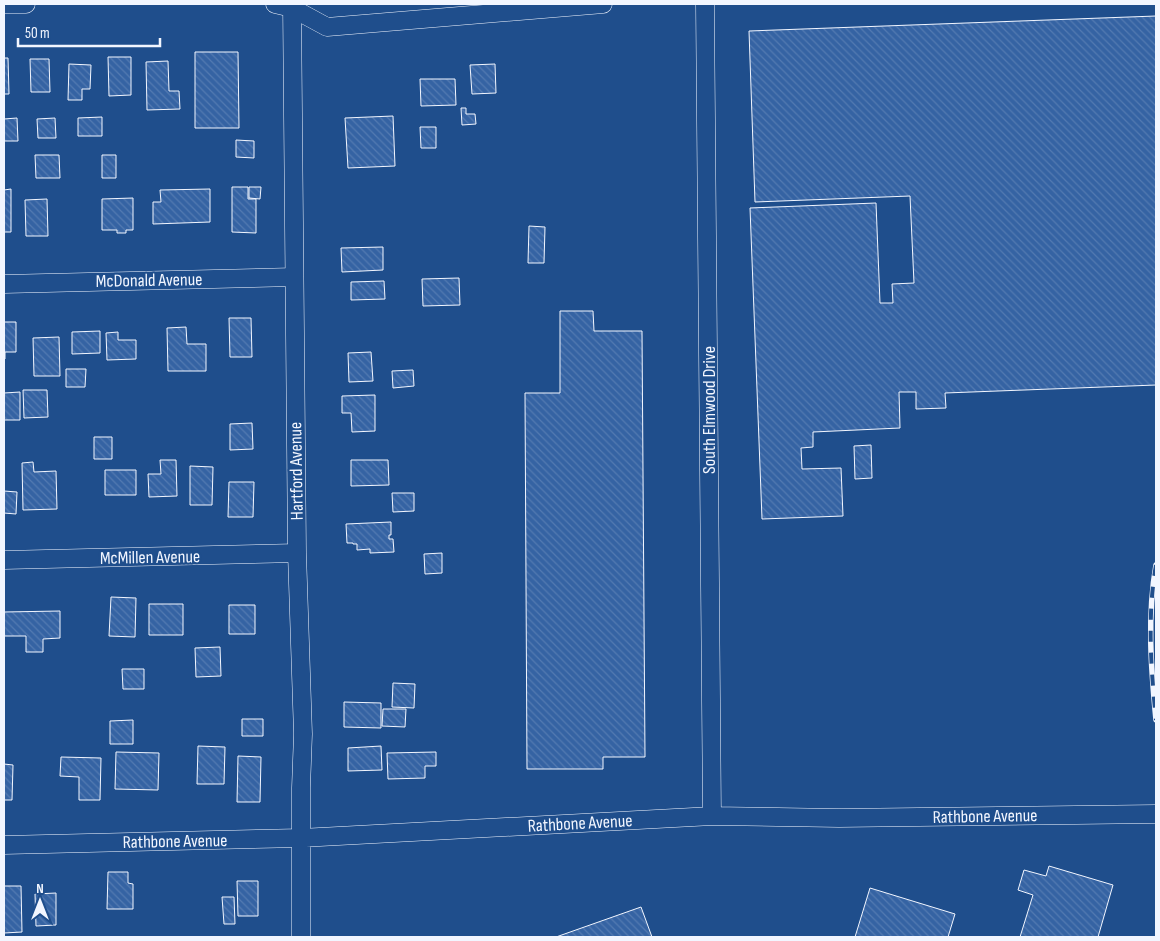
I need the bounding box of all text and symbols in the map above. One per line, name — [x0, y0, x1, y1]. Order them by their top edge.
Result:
scale bar — [18, 15, 160, 47]
text: 50 m — [25, 24, 50, 43]
street label: McDonald Avenue — [96, 269, 202, 292]
street label: South Elmwood Drive — [699, 346, 720, 474]
street label: Hartford Avenue — [285, 422, 308, 520]
street label: McMillen Avenue — [100, 546, 200, 569]
street label: Rathbone Avenue — [932, 805, 1038, 828]
street label: Rathbone Avenue — [527, 810, 633, 837]
street label: Rathbone Avenue — [122, 830, 228, 853]
north arrow — [15, 876, 65, 926]
text: N — [36, 880, 44, 897]

